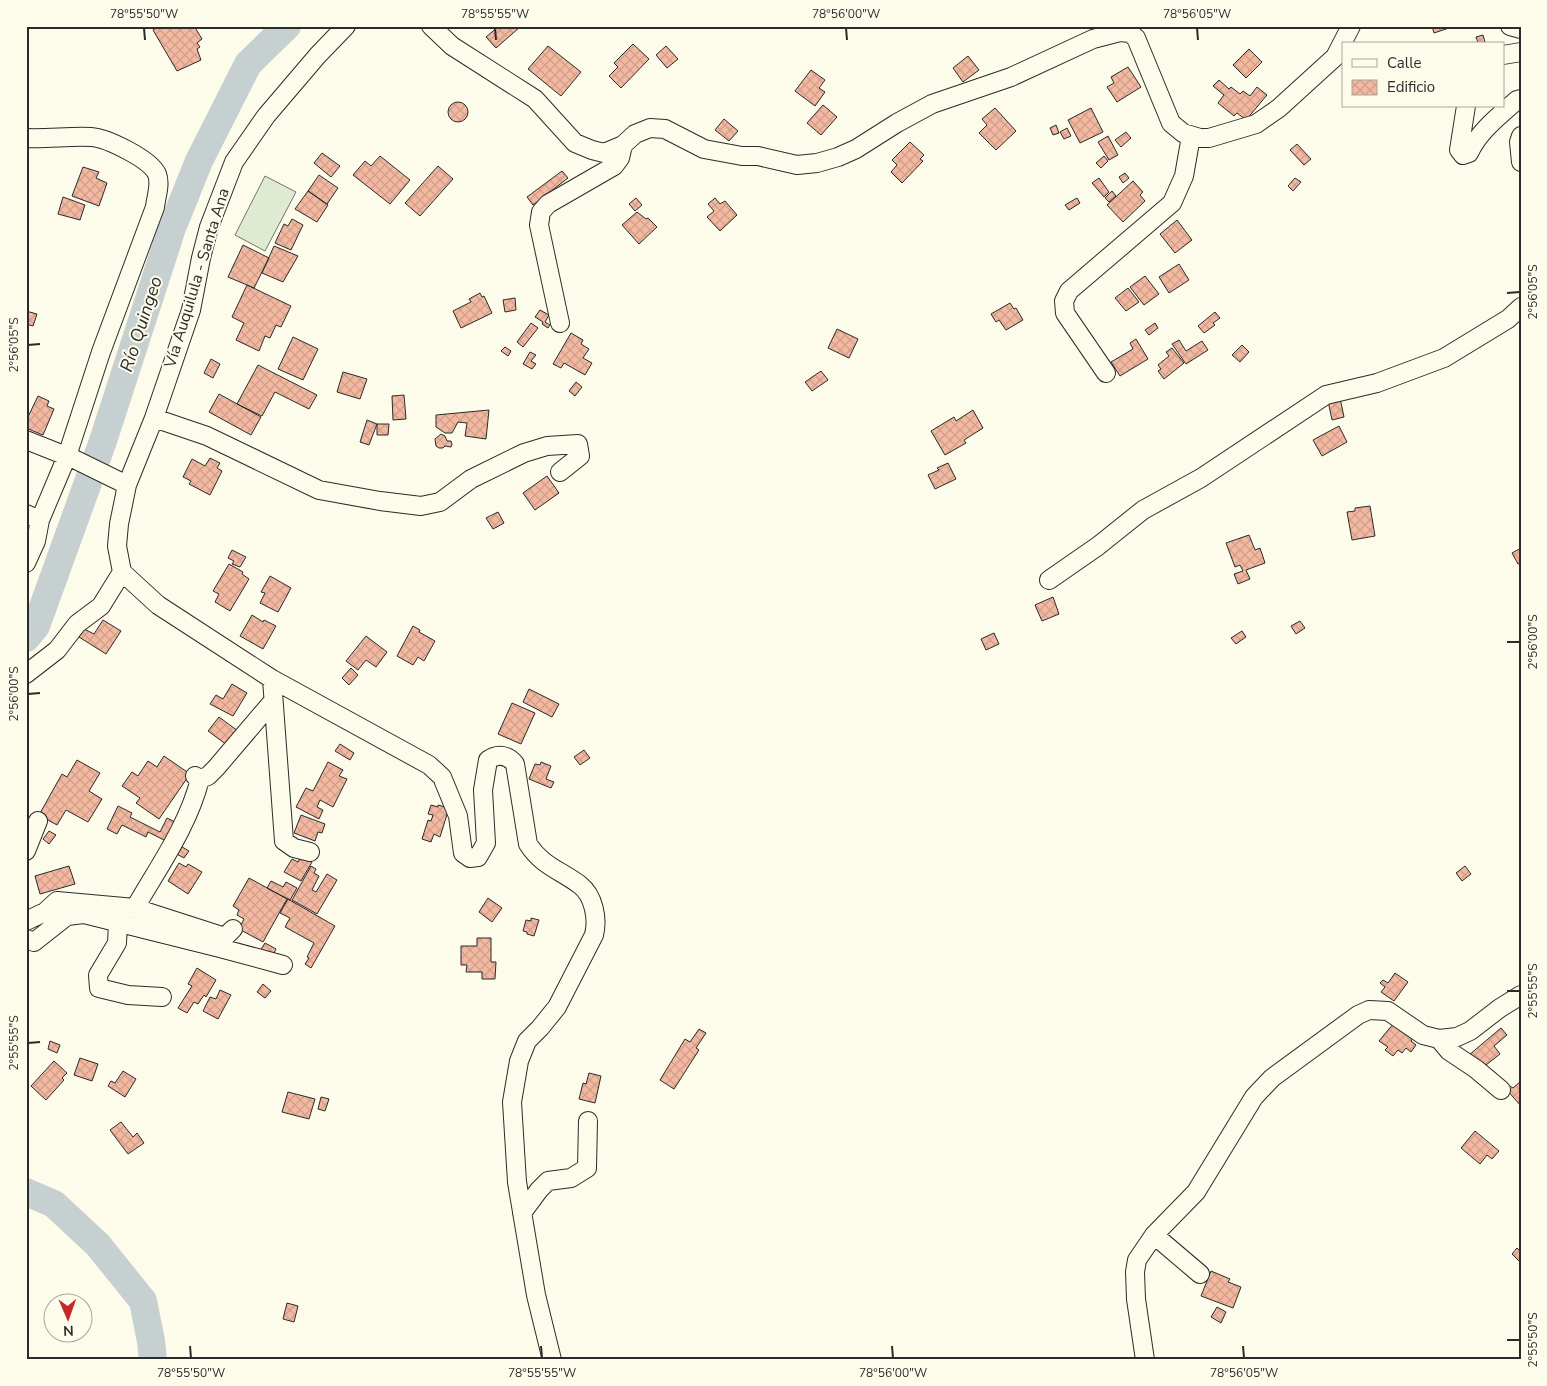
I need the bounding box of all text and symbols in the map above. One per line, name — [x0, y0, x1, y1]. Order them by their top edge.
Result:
text: 78°55'50"W — [110, 6, 178, 22]
text: 78°55'55"W — [461, 6, 529, 22]
text: 78°56'00"W — [812, 6, 880, 22]
text: 78°56'05"W — [1163, 6, 1231, 22]
legend — [1342, 42, 1504, 108]
text: Calle — [1387, 53, 1422, 73]
text: Edificio — [1387, 77, 1435, 97]
street label: Vía Auquilula - Santa Ana — [159, 185, 235, 371]
text: 2°56'05"S — [1525, 264, 1541, 320]
water label: Río Quingeo — [114, 273, 168, 375]
text: 2°56'05"S — [6, 317, 22, 373]
text: 2°56'00"S — [1525, 614, 1541, 670]
text: 2°56'00"S — [6, 666, 22, 722]
text: 2°55'55"S — [1525, 963, 1541, 1019]
text: 2°55'55"S — [6, 1015, 22, 1071]
north arrow — [42, 1294, 92, 1344]
text: 2°55'50"S — [1525, 1312, 1541, 1368]
text: N — [63, 1321, 74, 1340]
text: 78°55'50"W — [157, 1365, 225, 1381]
text: 78°55'55"W — [508, 1365, 576, 1381]
text: 78°56'00"W — [859, 1365, 927, 1381]
text: 78°56'05"W — [1210, 1365, 1278, 1381]

